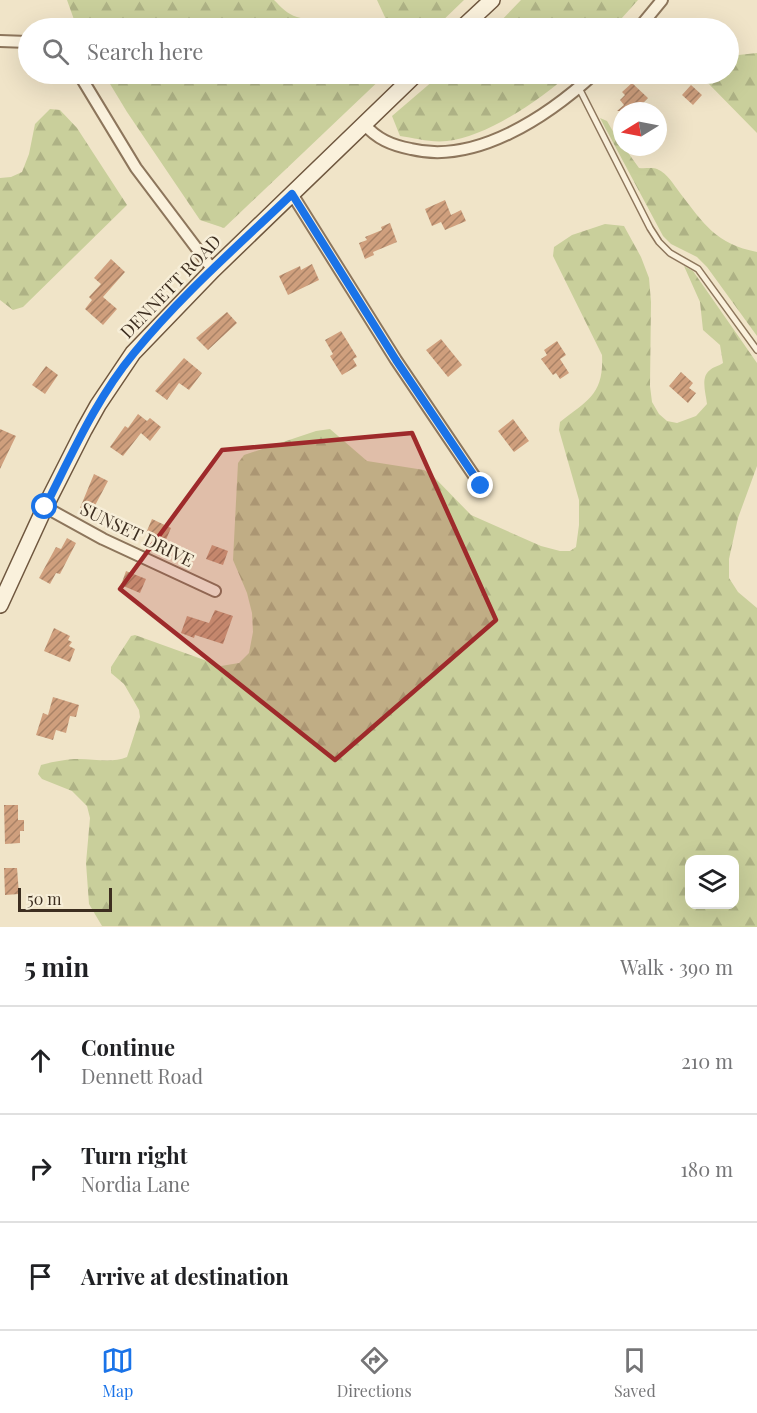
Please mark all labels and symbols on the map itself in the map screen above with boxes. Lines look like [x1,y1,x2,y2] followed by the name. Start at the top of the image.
[613,102,667,156] north arrow
[115,229,226,343] street label: DENNETT ROAD
[467,472,493,498] route end
[31,493,57,519] route start
[77,496,198,572] street label: SUNSET DRIVE
[18,885,112,912] scale bar

